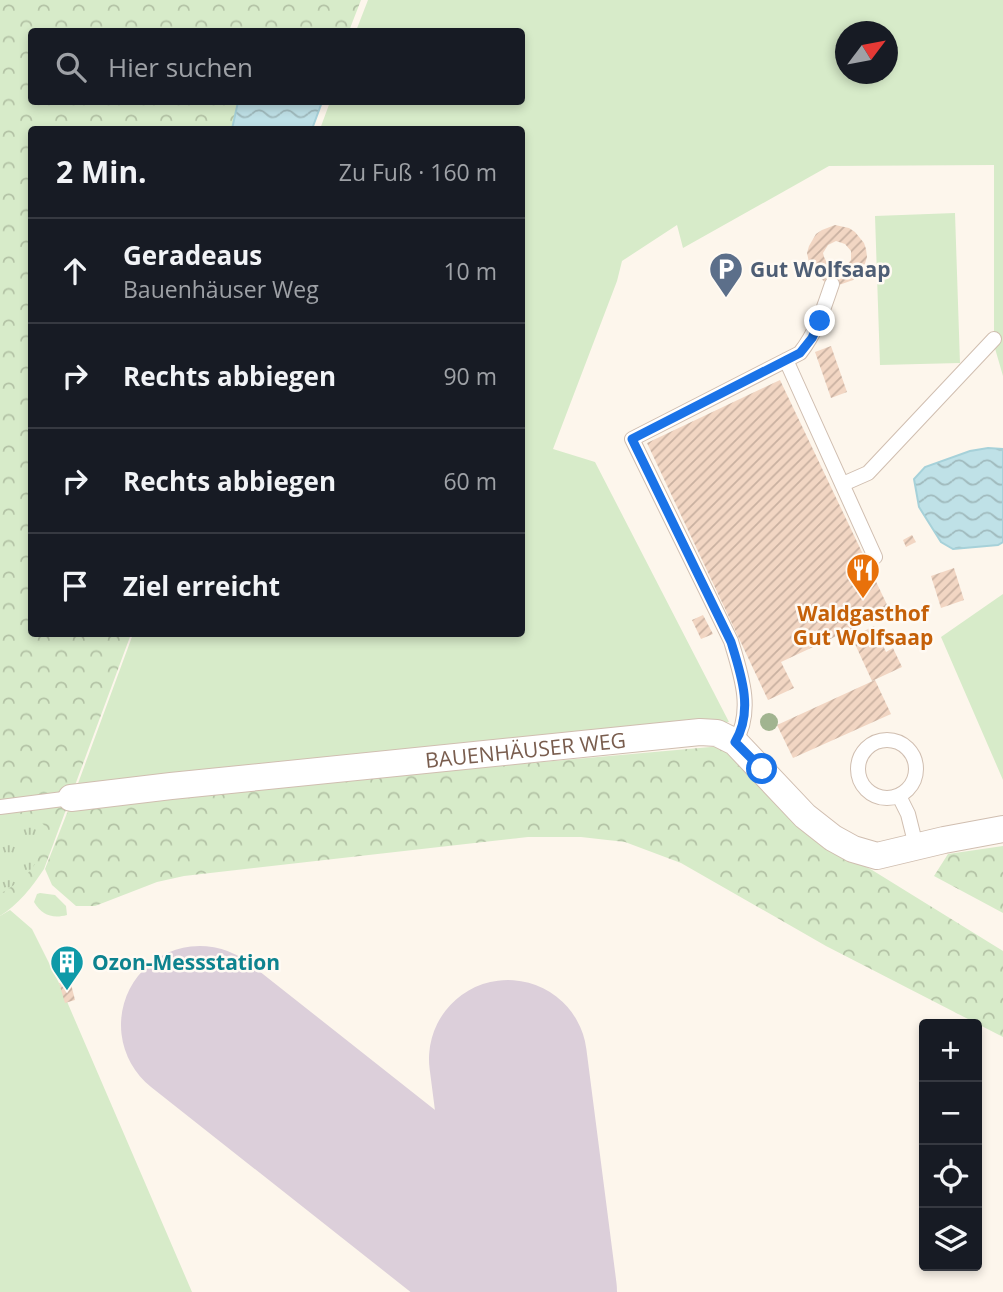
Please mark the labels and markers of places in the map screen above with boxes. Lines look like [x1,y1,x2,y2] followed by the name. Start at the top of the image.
[707,250,745,299] parking icon: Gut Wolfsaap
[750,255,891,283] place label: Gut Wolfsaap
[844,551,882,600] restaurant icon: Waldgasthof Gut Wolfsaap
[793,599,933,651] place label: Waldgasthof Gut Wolfsaap
[48,943,86,992] building icon: Ozon-Messstation
[92,948,280,976] place label: Ozon-Messstation

